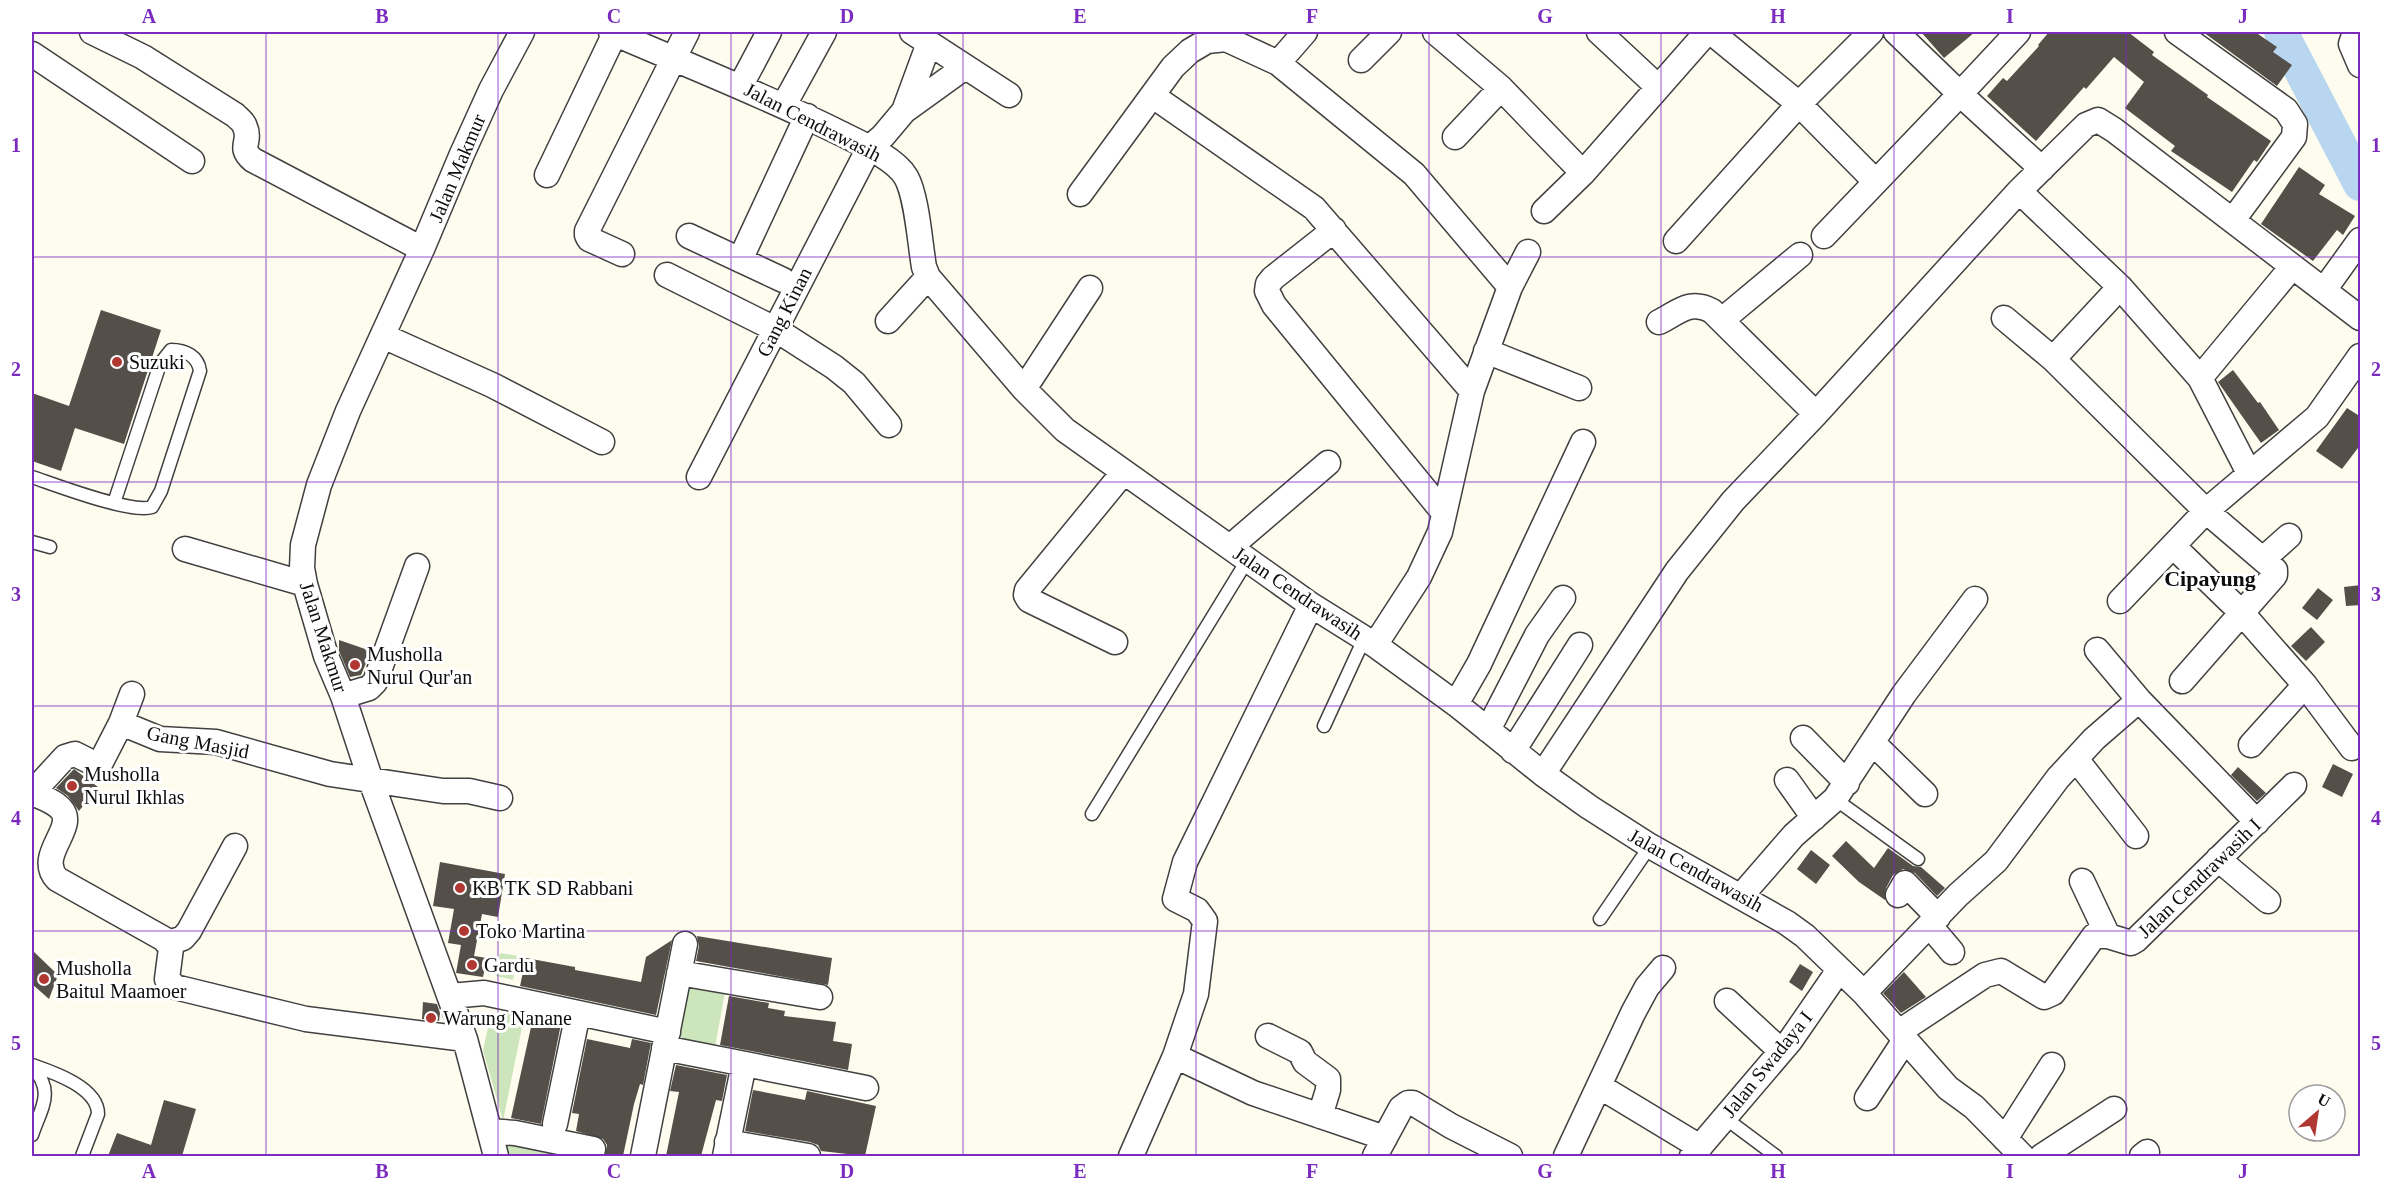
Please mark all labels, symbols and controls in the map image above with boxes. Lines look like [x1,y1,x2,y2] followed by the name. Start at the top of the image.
[142,5,157,27] text: A
[375,5,389,27] text: B
[607,5,621,27] text: C
[840,5,854,27] text: D
[1073,5,1087,27] text: E
[1306,5,1318,27] text: F
[1537,5,1553,27] text: G
[1770,5,1786,27] text: H
[2006,5,2014,27] text: I
[2238,5,2248,27] text: J
[741,78,885,166] street label: Jalan Cendrawasih
[424,110,490,225] street label: Jalan Makmur
[11,134,21,156] text: 1
[2371,134,2381,156] text: 1
[752,264,817,361] street label: Gang Kinan
[129,351,185,373] place label: Suzuki
[110,355,124,369] marker: Suzuki
[11,358,21,380] text: 2
[2371,358,2381,380] text: 2
[1229,542,1367,644] street label: Jalan Cendrawasih
[2164,566,2256,591] district label: Cipayung
[296,579,352,695] street label: Jalan Makmur
[11,583,21,605] text: 3
[2371,583,2381,605] text: 3
[367,643,472,688] place label: Musholla Nurul Qur'an
[348,658,362,672] marker: Musholla Nurul Qur'an
[145,721,251,764] street label: Gang Masjid
[84,763,185,808] place label: Musholla Nurul Ikhlas
[65,779,79,793] marker: Musholla Nurul Ikhlas
[11,807,21,829] text: 4
[2371,807,2381,829] text: 4
[2133,814,2265,942] street label: Jalan Cendrawasih I
[1625,824,1767,916] street label: Jalan Cendrawasih
[472,877,634,899] place label: KB TK SD Rabbani
[453,881,467,895] marker: KB TK SD Rabbani
[476,920,585,942] place label: Toko Martina
[457,924,471,938] marker: Toko Martina
[484,954,534,976] place label: Gardu
[56,957,187,1002] place label: Musholla Baitul Maamoer
[465,958,479,972] marker: Gardu
[37,972,51,986] marker: Musholla Baitul Maamoer
[443,1007,572,1030] place label: Warung Nanane
[1718,1007,1817,1122] street label: Jalan Swadaya I
[424,1011,438,1025] marker: Warung Nanane
[11,1032,21,1054] text: 5
[2371,1032,2381,1054] text: 5
[2287,1083,2347,1143] north arrow
[2315,1090,2334,1111] text: U
[142,1160,157,1182] text: A
[375,1160,389,1182] text: B
[607,1160,621,1182] text: C
[840,1160,854,1182] text: D
[1073,1160,1087,1182] text: E
[1306,1160,1318,1182] text: F
[1537,1160,1553,1182] text: G
[1770,1160,1786,1182] text: H
[2006,1160,2014,1182] text: I
[2238,1160,2248,1182] text: J

